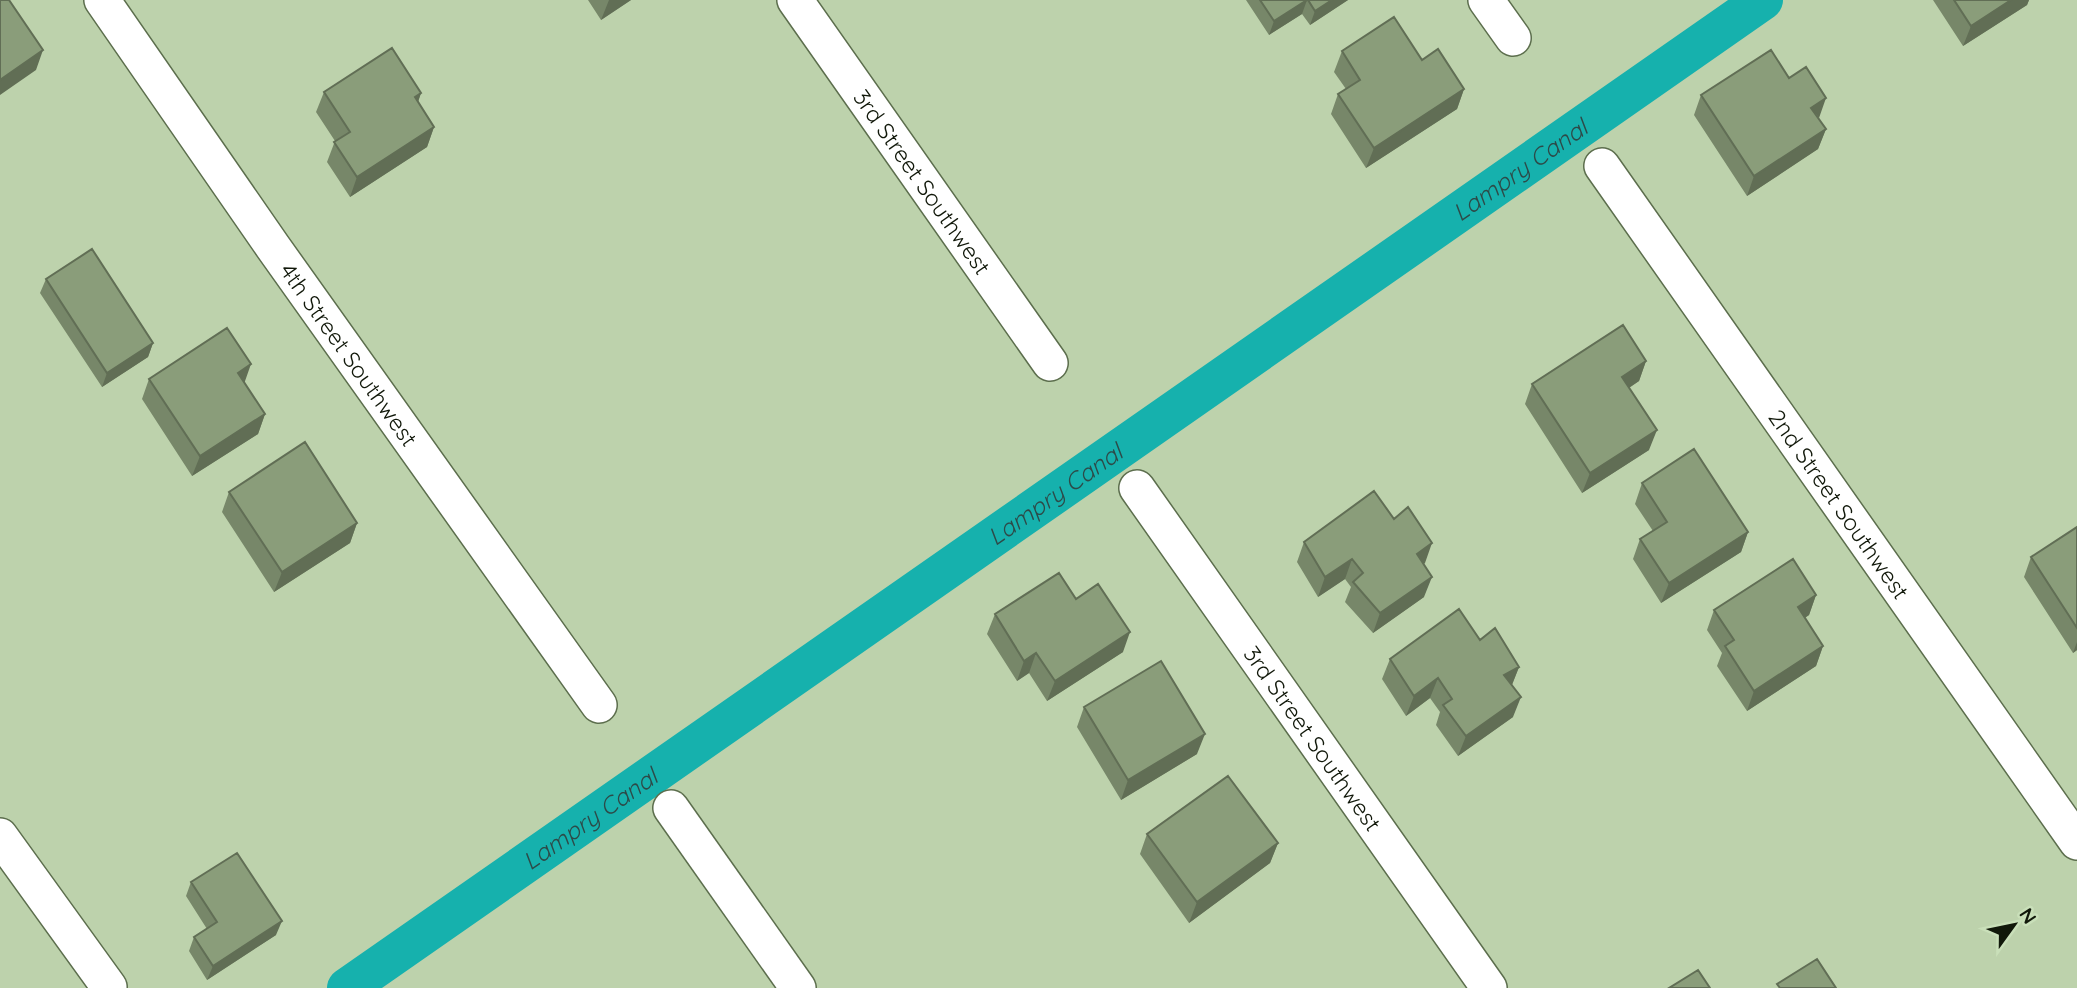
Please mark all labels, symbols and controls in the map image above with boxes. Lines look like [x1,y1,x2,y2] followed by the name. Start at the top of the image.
[848,83,998,280] street label: 3rd Street Southwest
[1447,111,1595,227] water label: Lampry Canal
[274,257,425,452] street label: 4th Street Southwest
[1763,403,1916,605] street label: 2nd Street Southwest
[982,435,1130,552] water label: Lampry Canal
[1238,640,1388,836] street label: 3rd Street Southwest
[517,760,665,876] water label: Lampry Canal
[1979,890,2049,960] north arrow
[2014,903,2042,928] text: N

